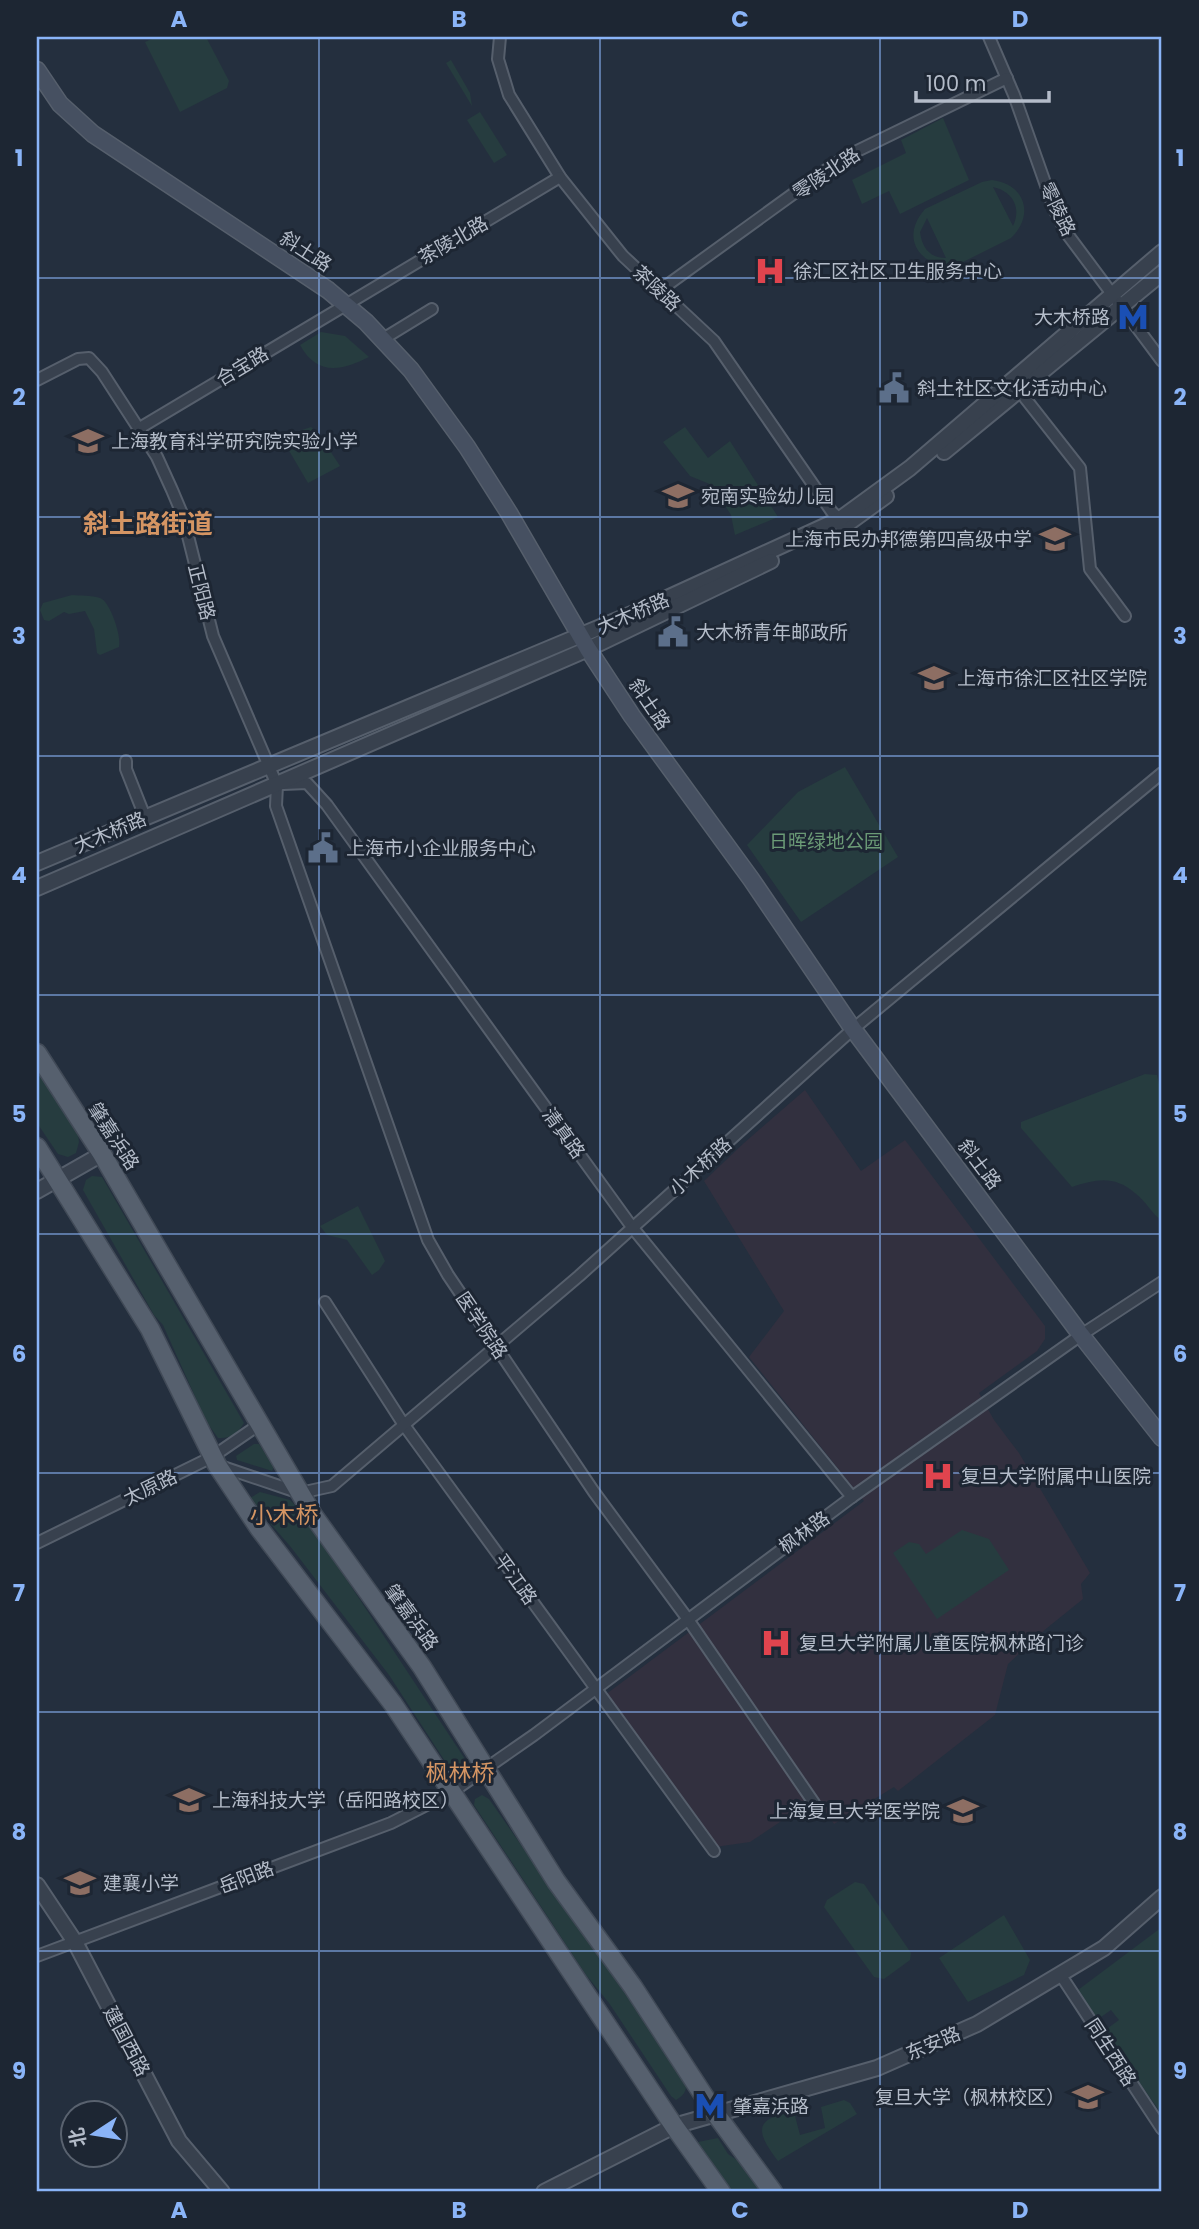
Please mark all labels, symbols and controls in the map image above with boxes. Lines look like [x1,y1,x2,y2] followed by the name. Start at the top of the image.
[171,3,188,35] text: A
[451,3,467,35] text: B
[731,3,749,35] text: C
[1012,3,1028,35] text: D
[916,60,1048,104] scale bar
[926,69,986,98] text: 100 m
[787,141,865,206] street label: 零陵北路
[15,142,23,174] text: 1
[1176,142,1184,174] text: 1
[1033,178,1082,241] street label: 零陵路
[414,210,493,271] street label: 茶陵北路
[274,225,337,278] street label: 斜土路
[753,254,787,288] hospital icon: 徐汇区社区卫生服务中心
[793,258,1002,285] place label: 徐汇区社区卫生服务中心
[627,259,687,318] street label: 茶陵路
[1116,300,1150,334] metro station icon: 大木桥路
[1034,304,1110,331] place label: 大木桥路
[211,340,274,393] street label: 合宝路
[877,371,911,405] public building icon: 斜土社区文化活动中心
[917,375,1107,402] place label: 斜土社区文化活动中心
[12,381,26,413] text: 2
[1173,381,1187,413] text: 2
[71,424,105,458] school or university icon: 上海教育科学研究院实验小学
[111,428,358,455] place label: 上海教育科学研究院实验小学
[661,479,695,513] school or university icon: 宛南实验幼儿园
[701,483,834,510] place label: 宛南实验幼儿园
[83,506,213,542] district label: 斜土路街道
[1038,522,1072,556] school or university icon: 上海市民办邦德第四高级中学
[785,526,1032,553] place label: 上海市民办邦德第四高级中学
[182,561,222,623] street label: 正阳路
[593,586,673,641] street label: 大木桥路
[656,615,690,649] public building icon: 大木桥青年邮政所
[696,619,848,646] place label: 大木桥青年邮政所
[12,620,26,652] text: 3
[1173,620,1187,652] text: 3
[917,661,951,695] school or university icon: 上海市徐汇区社区学院
[957,665,1147,692] place label: 上海市徐汇区社区学院
[622,673,677,735] street label: 斜土路
[70,805,150,860] street label: 大木桥路
[769,828,883,855] park label: 日晖绿地公园
[306,831,340,865] public building icon: 上海市小企业服务中心
[346,835,536,862] place label: 上海市小企业服务中心
[11,859,27,891] text: 4
[1172,859,1188,891] text: 4
[82,1097,146,1176] street label: 肇嘉浜路
[12,1098,26,1130] text: 5
[1173,1098,1187,1130] text: 5
[536,1102,591,1164] street label: 清真路
[663,1131,738,1202] street label: 小木桥路
[952,1133,1008,1195] street label: 斜土路
[449,1286,514,1364] street label: 医学院路
[12,1338,26,1370] text: 6
[1173,1338,1187,1370] text: 6
[921,1459,955,1493] hospital icon: 复旦大学附属中山医院
[119,1463,182,1512] street label: 太原路
[961,1463,1151,1490] place label: 复旦大学附属中山医院
[250,1499,319,1531] district label: 小木桥
[773,1505,835,1560] street label: 枫林路
[488,1548,543,1610] street label: 平江路
[13,1577,25,1609] text: 7
[1174,1577,1186,1609] text: 7
[378,1579,445,1656] street label: 肇嘉浜路
[759,1626,793,1660] hospital icon: 复旦大学附属儿童医院枫林路门诊
[799,1630,1084,1657] place label: 复旦大学附属儿童医院枫林路门诊
[426,1757,495,1789] district label: 枫林桥
[172,1783,206,1817] school or university icon: 上海科技大学（岳阳路校区）
[212,1787,459,1814] place label: 上海科技大学（岳阳路校区）
[946,1794,980,1828] school or university icon: 上海复旦大学医学院
[769,1798,940,1825] place label: 上海复旦大学医学院
[12,1816,26,1848] text: 8
[1173,1816,1187,1848] text: 8
[215,1855,278,1900] street label: 岳阳路
[63,1866,97,1900] school or university icon: 建襄小学
[103,1870,179,1897] place label: 建襄小学
[97,2001,156,2081] street label: 建国西路
[1079,2013,1143,2092] street label: 同生西路
[902,2020,965,2067] street label: 东安路
[12,2055,26,2087] text: 9
[1173,2055,1187,2087] text: 9
[1071,2080,1105,2114] school or university icon: 复旦大学（枫林校区）
[875,2084,1065,2111] place label: 复旦大学（枫林校区）
[693,2089,727,2123] metro station icon: 肇嘉浜路
[733,2093,809,2120] place label: 肇嘉浜路
[60,2100,130,2170] north arrow
[63,2125,93,2150] text: 北
[171,2194,188,2226] text: A
[451,2194,467,2226] text: B
[731,2194,749,2226] text: C
[1012,2194,1028,2226] text: D

